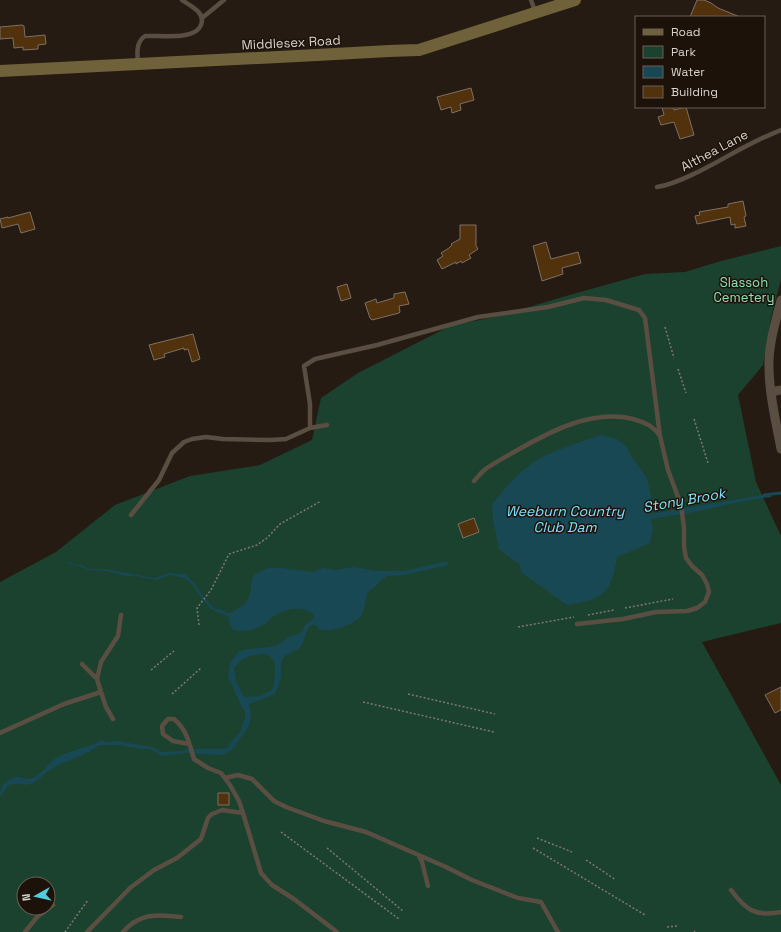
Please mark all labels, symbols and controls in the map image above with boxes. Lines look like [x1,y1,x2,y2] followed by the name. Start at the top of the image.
[635,16,765,108] legend
[671,24,700,40] text: Road
[241,31,341,54] street label: Middlesex Road
[671,44,696,60] text: Park
[671,64,705,80] text: Water
[671,84,718,100] text: Building
[678,126,751,175] street label: Althea Lane
[714,274,774,306] park label: Slassoh Cemetery
[641,484,728,516] water label: Stony Brook
[506,502,626,536] water label: Weeburn Country Club Dam
[16,876,56,916] north arrow
[19,893,34,902] text: N

